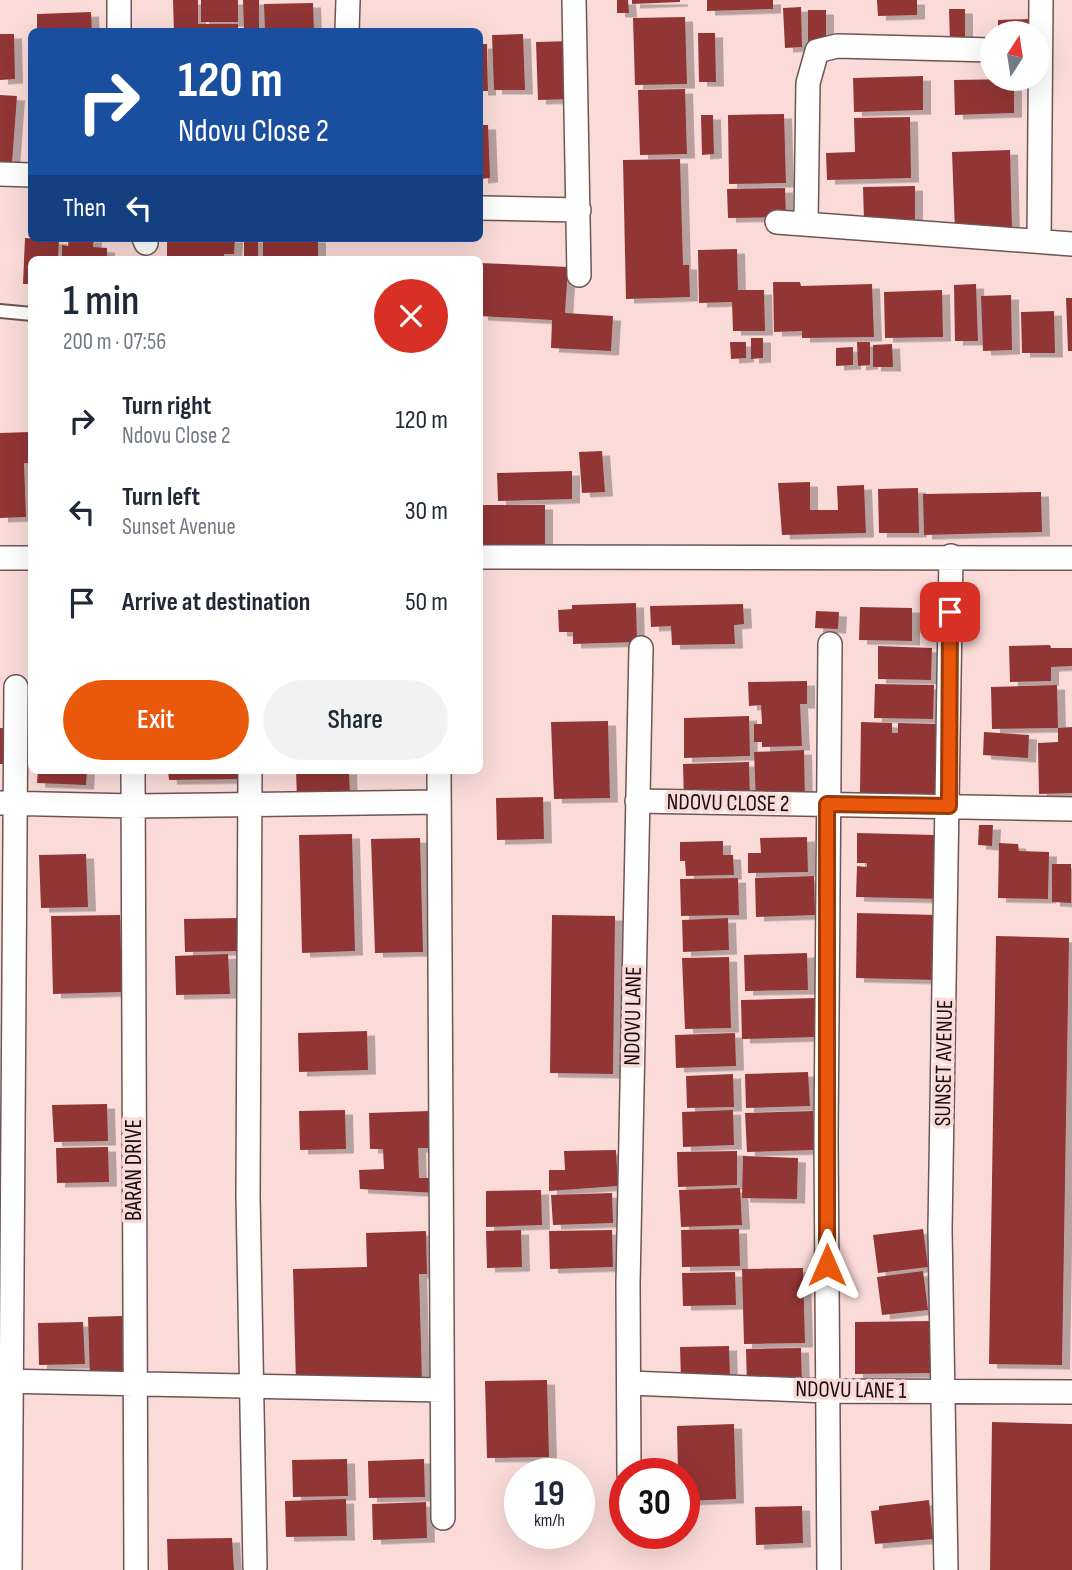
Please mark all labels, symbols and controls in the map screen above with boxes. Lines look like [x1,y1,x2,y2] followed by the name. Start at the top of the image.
[980,21,1050,91] north arrow
[980,21,1050,91] map controls
[178,52,283,111] text: 120 m
[63,56,154,147] icon: right
[178,112,329,151] text: Ndovu Close 2
[120,189,158,227] icon: left
[63,193,106,224] text: Then
[63,276,139,327] text: 1 min
[374,279,448,353] button: close
[63,328,166,356] text: 200 m · 07:56
[122,391,211,422] text: Turn right
[63,402,101,440] icon: right
[395,405,448,436] text: 120 m
[122,422,230,450] text: Ndovu Close 2
[122,482,200,513] text: Turn left
[63,493,101,531] icon: left
[405,496,448,527] text: 30 m
[122,513,236,541] text: Sunset Avenue
[920,582,980,642] pin
[63,584,101,622] icon: arrive
[122,587,310,618] text: Arrive at destination
[405,587,448,618] text: 50 m
[931,593,969,631] icon: arrive
[63,680,249,760] button: Exit
[263,680,448,760] button: Share
[666,788,790,818] street label: NDOVU CLOSE 2
[618,966,648,1066] street label: NDOVU LANE
[929,999,959,1127] street label: SUNSET AVENUE
[120,1119,148,1221] street label: BARAN DRIVE
[790,1228,864,1302] position arrow
[795,1375,907,1405] street label: NDOVU LANE 1
[609,1458,700,1549] speed limit sign: 30
[534,1473,565,1516] text: 19
[534,1510,565,1531] text: km/h

